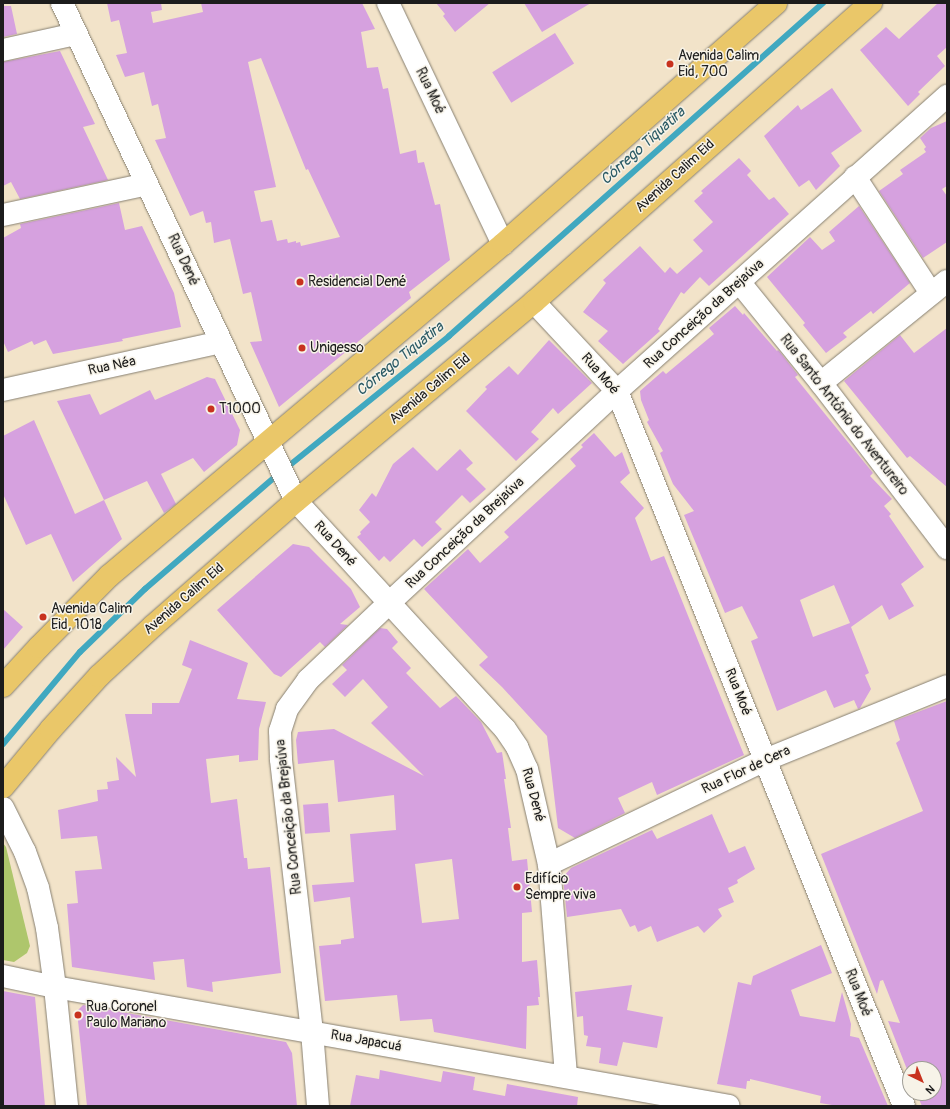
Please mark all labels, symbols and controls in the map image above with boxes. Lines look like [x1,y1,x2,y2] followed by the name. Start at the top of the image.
[678,48,759,80] place label: Avenida Calim Eid, 700
[665,59,675,69] marker: Avenida Calim Eid, 700
[412,65,448,117] street label: Rua Moé
[597,103,689,189] water label: Córrego Tiquatira
[632,136,718,216] street label: Avenida Calim Eid
[164,231,202,289] street label: Rua Dené
[640,256,768,372] street label: Rua Conceição da Brejaúva
[308,274,407,290] place label: Residencial Dené
[295,277,305,287] marker: Residencial Dené
[353,318,447,400] water label: Córrego Tiquatira
[776,331,912,499] street label: Rua Santo Antônio do Aventureiro
[310,340,364,356] place label: Unigesso
[297,343,307,353] marker: Unigesso
[386,350,474,428] street label: Avenida Calim Eid
[577,350,623,398] street label: Rua Moé
[87,353,137,379] street label: Rua Néa
[219,401,261,417] place label: T1000
[206,404,216,414] marker: T1000
[402,474,528,592] street label: Rua Conceição da Brejaúva
[310,518,360,570] street label: Rua Dené
[140,560,228,638] street label: Avenida Calim Eid
[51,601,132,634] place label: Avenida Calim Eid, 1018
[38,612,48,622] marker: Avenida Calim Eid, 1018
[721,666,755,718] street label: Rua Moé
[272,739,306,895] street label: Rua Conceição da Brejaúva
[699,742,793,798] street label: Rua Flor de Cera
[518,766,548,824] street label: Rua Dené
[525,871,596,904] place label: Edifício Sempre viva
[512,882,522,892] marker: Edifício Sempre viva
[841,967,875,1019] street label: Rua Moé
[86,999,166,1032] place label: Rua Coronel Paulo Mariano
[73,1010,83,1020] marker: Rua Coronel Paulo Mariano
[329,1027,403,1055] street label: Rua Japacuá
[902,1061,942,1101] north arrow
[923,1082,937,1097] text: N

